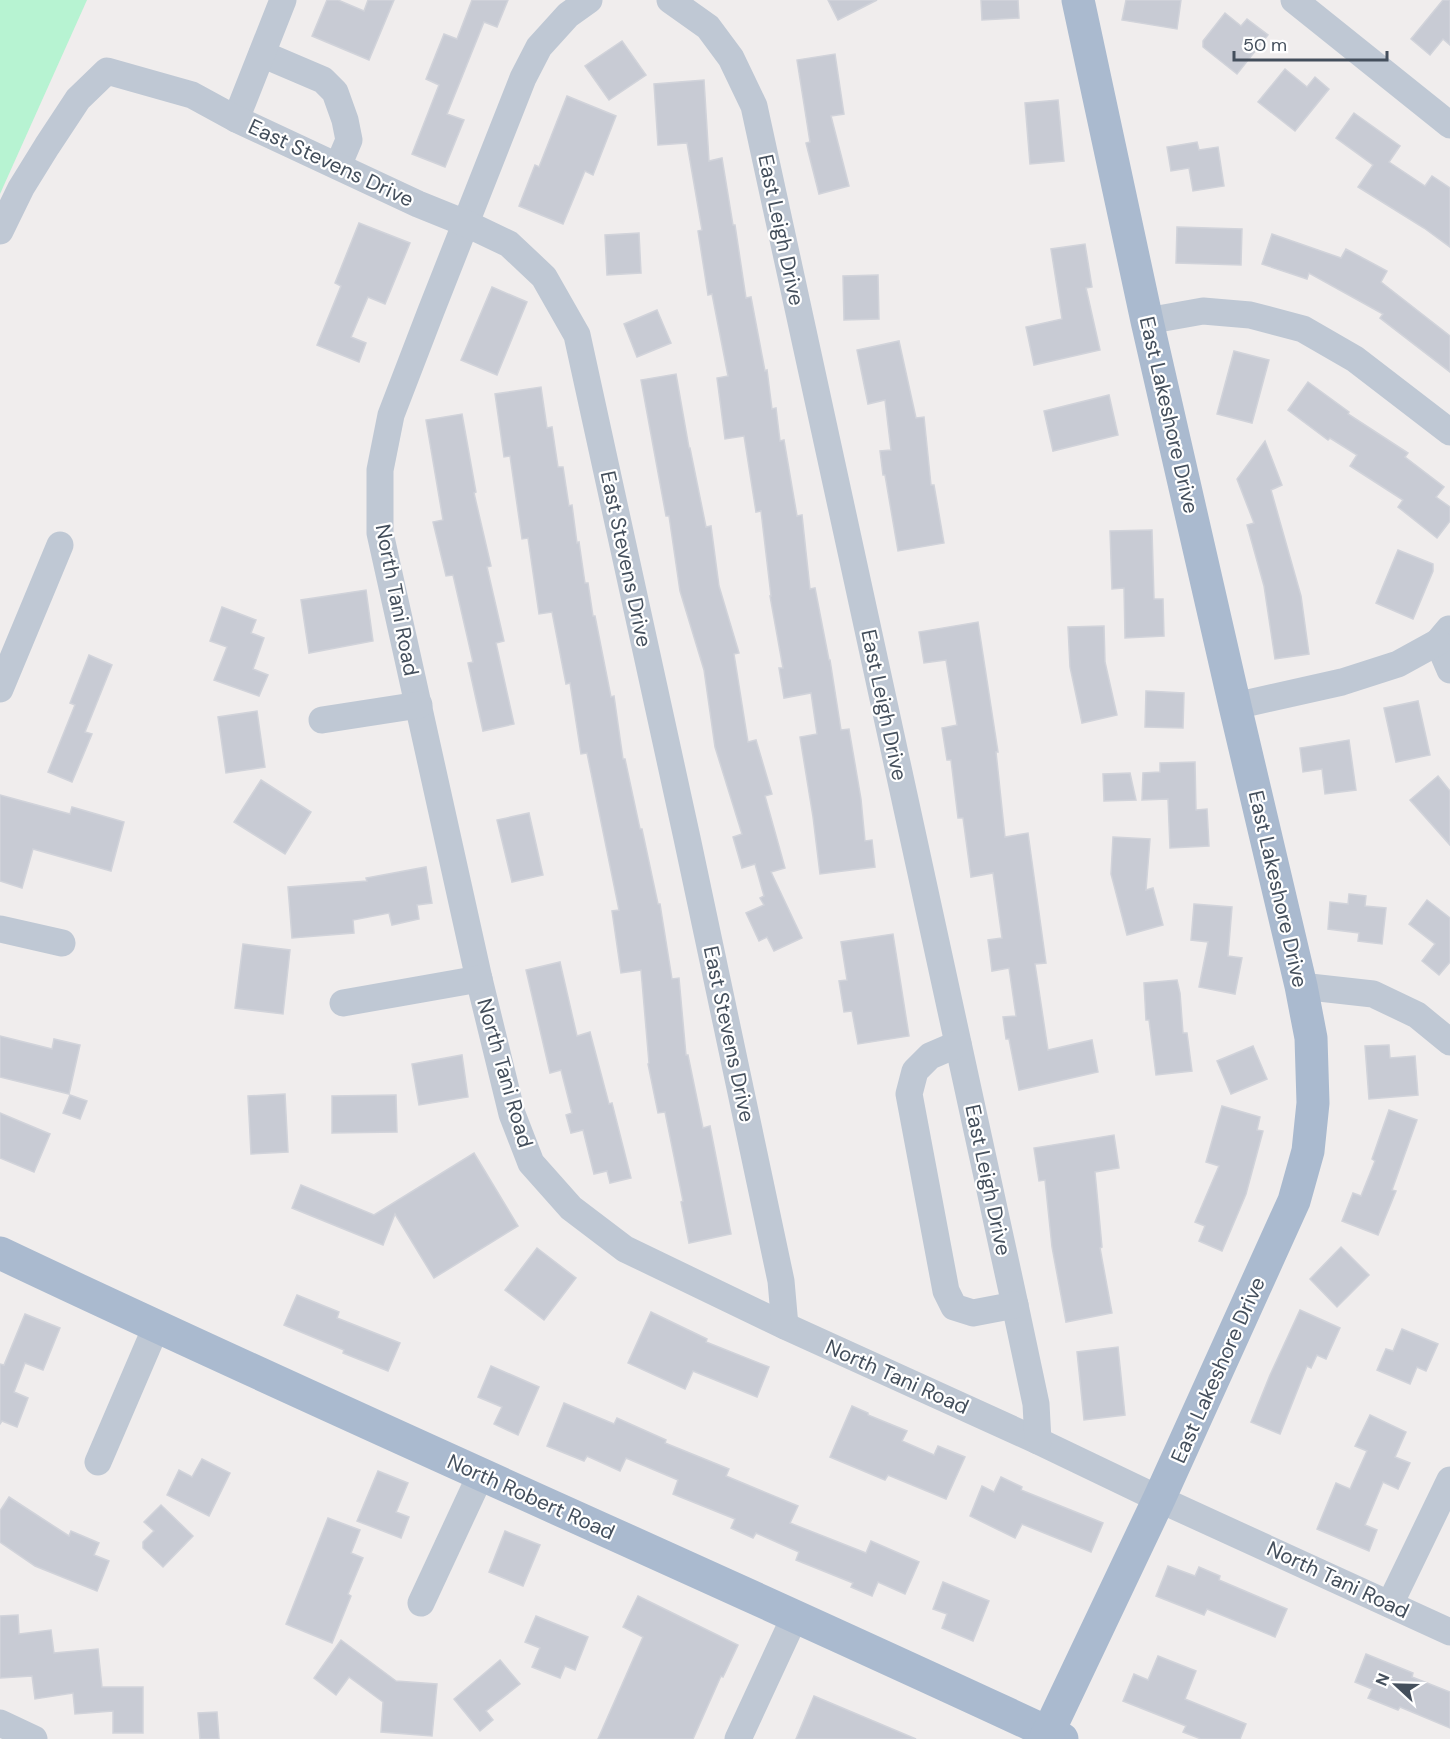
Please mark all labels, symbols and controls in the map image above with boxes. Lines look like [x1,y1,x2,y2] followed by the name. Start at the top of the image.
[1234,24,1387,62] scale bar
[1243,33,1287,57] text: 50 m
[244,112,418,214] street label: East Stevens Drive
[751,152,811,308] street label: East Leigh Drive
[1133,314,1205,516] street label: East Lakeshore Drive
[594,468,658,650] street label: East Stevens Drive
[369,522,425,678] street label: North Tani Road
[854,627,914,783] street label: East Leigh Drive
[1242,788,1314,990] street label: East Lakeshore Drive
[697,943,761,1125] street label: East Stevens Drive
[470,995,540,1151] street label: North Tani Road
[958,1102,1018,1258] street label: East Leigh Drive
[1164,1272,1272,1468] street label: East Lakeshore Drive
[821,1333,973,1421] street label: North Tani Road
[443,1448,619,1546] street label: North Robert Road
[1262,1535,1414,1625] street label: North Tani Road
[1366,1655,1426,1715] north arrow
[1371,1670,1394,1689] text: N

